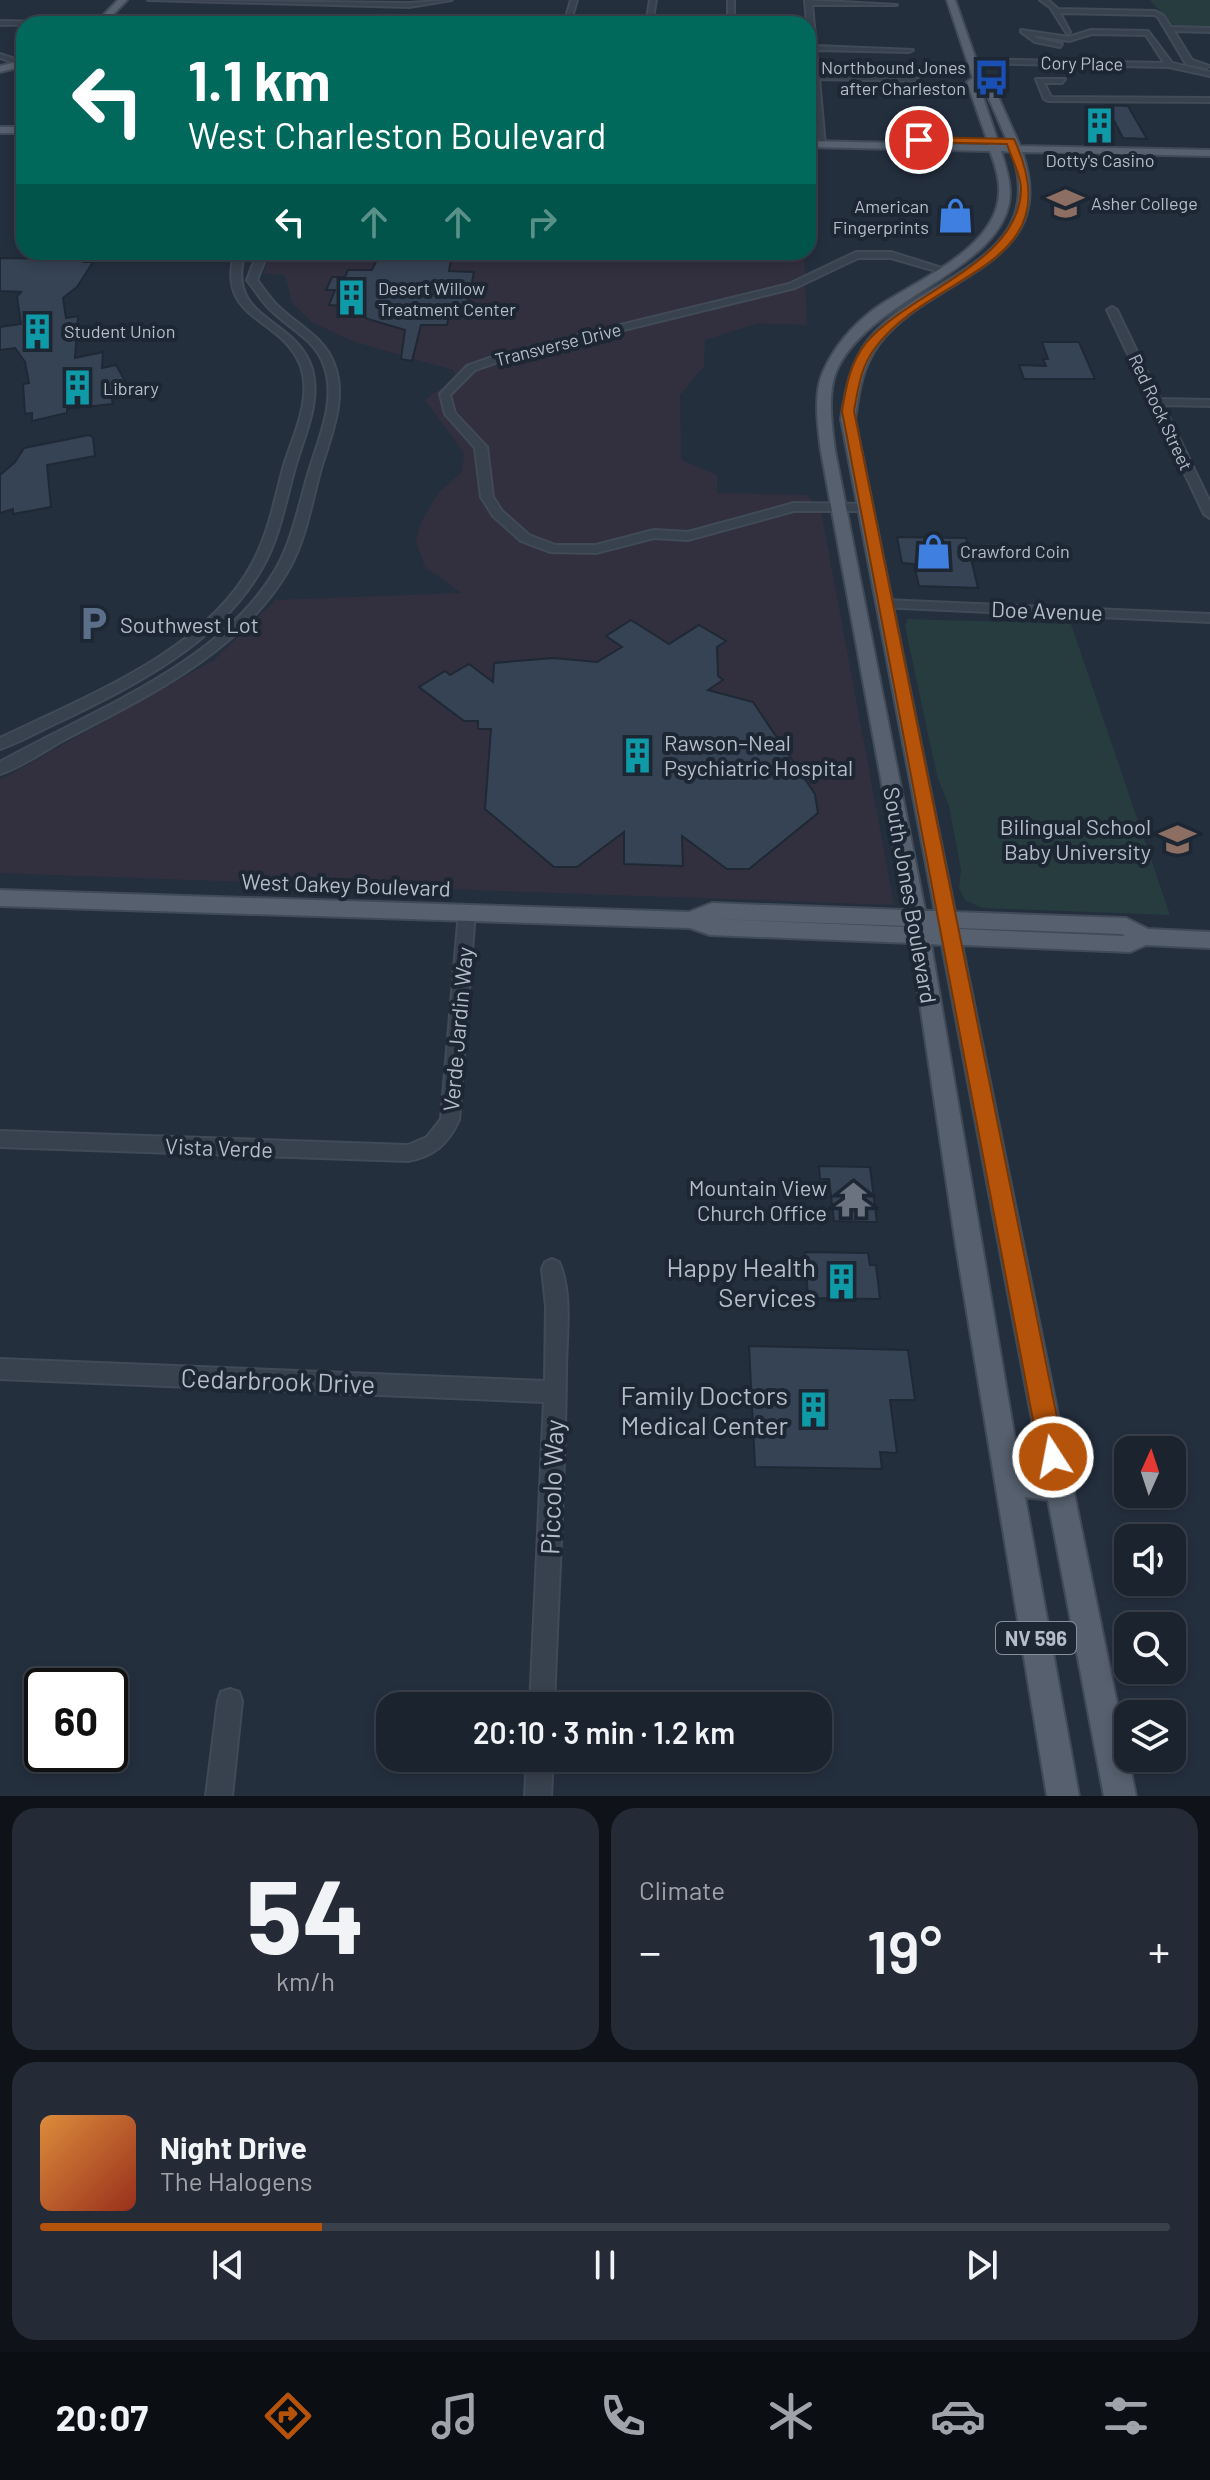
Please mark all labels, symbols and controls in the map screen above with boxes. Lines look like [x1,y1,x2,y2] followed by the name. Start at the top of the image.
[188,45,331,112] text: 1.1 km
[56,48,160,152] icon: left
[1041,51,1123,75] street label: Cory Place
[821,56,966,99] place label: Northbound Jones after Charleston
[973,58,1011,96] bus stop icon: Northbound Jones after Charleston
[885,106,953,174] pin
[1081,107,1119,145] building icon: Dotty's Casino
[188,113,606,156] text: West Charleston Boulevard
[897,118,941,162] icon: arrive
[1045,149,1155,171] place label: Dotty's Casino
[1046,184,1084,222] school or university icon: Asher College
[1091,192,1198,214] place label: Asher College
[833,195,929,238] place label: American Fingerprints
[936,197,974,235] shop icon: American Fingerprints
[268,200,312,244] icon: left
[352,200,396,244] icon: ahead
[436,200,480,244] icon: ahead
[520,200,564,244] icon: right
[378,277,516,320] place label: Desert Willow Treatment Center
[333,279,371,317] building icon: Desert Willow Treatment Center
[19,312,57,350] building icon: Student Union
[493,318,623,370] street label: Transverse Drive
[64,320,175,342] place label: Student Union
[1124,350,1198,474] street label: Red Rock Street
[58,369,96,407] building icon: Library
[103,377,159,399] place label: Library
[915,532,953,570] shop icon: Crawford Coin
[960,540,1070,562] place label: Crawford Coin
[991,595,1103,625] street label: Doe Avenue
[75,605,113,643] parking icon: Southwest Lot
[120,611,259,637] place label: Southwest Lot
[664,729,853,780] place label: Rawson–Neal Psychiatric Hospital
[619,736,657,774] building icon: Rawson–Neal Psychiatric Hospital
[879,785,943,1005] street label: South Jones Boulevard
[1000,813,1151,864] place label: Bilingual School Baby University
[1158,820,1196,858] school or university icon: Bilingual School Baby University
[241,867,451,901] street label: West Oakey Boulevard
[437,946,477,1112] street label: Verde Jardin Way
[165,1132,273,1162] street label: Vista Verde
[689,1174,827,1225] place label: Mountain View Church Office
[834,1181,872,1219] temple icon: Mountain View Church Office
[667,1251,816,1312] place label: Happy Health Services
[823,1262,861,1300] building icon: Happy Health Services
[180,1361,376,1399] street label: Cedarbrook Drive
[621,1379,789,1440] place label: Family Doctors Medical Center
[795,1390,833,1428] building icon: Family Doctors Medical Center
[1011,1415,1095,1499] position arrow
[533,1419,569,1555] street label: Piccolo Way
[1114,1436,1186,1508] north arrow
[1114,1436,1186,1772] map controls
[1114,1524,1186,1596] button: sound
[1114,1612,1186,1684] button: search
[996,1622,1076,1654] road number: NV 596
[24,1668,128,1772] speed limit sign: 60
[1114,1700,1186,1772] button: layers
[473,1714,735,1750] text: 20:10 · 3 min · 1.2 km
[246,1850,365,1975] text: 54
[639,1874,725,1905] text: Climate
[867,1914,942,1986] text: 19°
[639,1924,661,1977] text: −
[1148,1924,1170,1977] text: +
[276,1965,335,1996] text: km/h
[160,2129,307,2165] text: Night Drive
[160,2165,312,2196] text: The Halogens
[206,2243,250,2287] icon: previous
[583,2243,627,2287] icon: pause
[960,2243,1004,2287] icon: next
[260,2388,316,2444] icon: directions
[427,2388,483,2444] icon: music
[595,2388,651,2444] icon: phone
[763,2388,819,2444] icon: climate
[930,2388,986,2444] icon: car
[1098,2388,1154,2444] icon: filters
[56,2395,148,2438] text: 20:07

